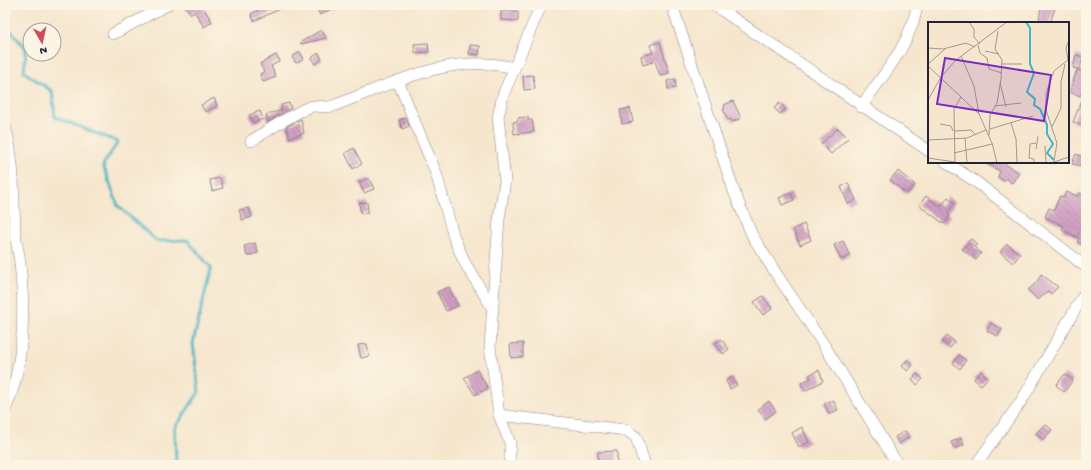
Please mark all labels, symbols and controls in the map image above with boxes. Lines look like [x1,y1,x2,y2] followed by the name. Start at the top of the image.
[22,22,62,62] north arrow
[928,22,1069,163] inset map
[39,43,48,56] text: N

